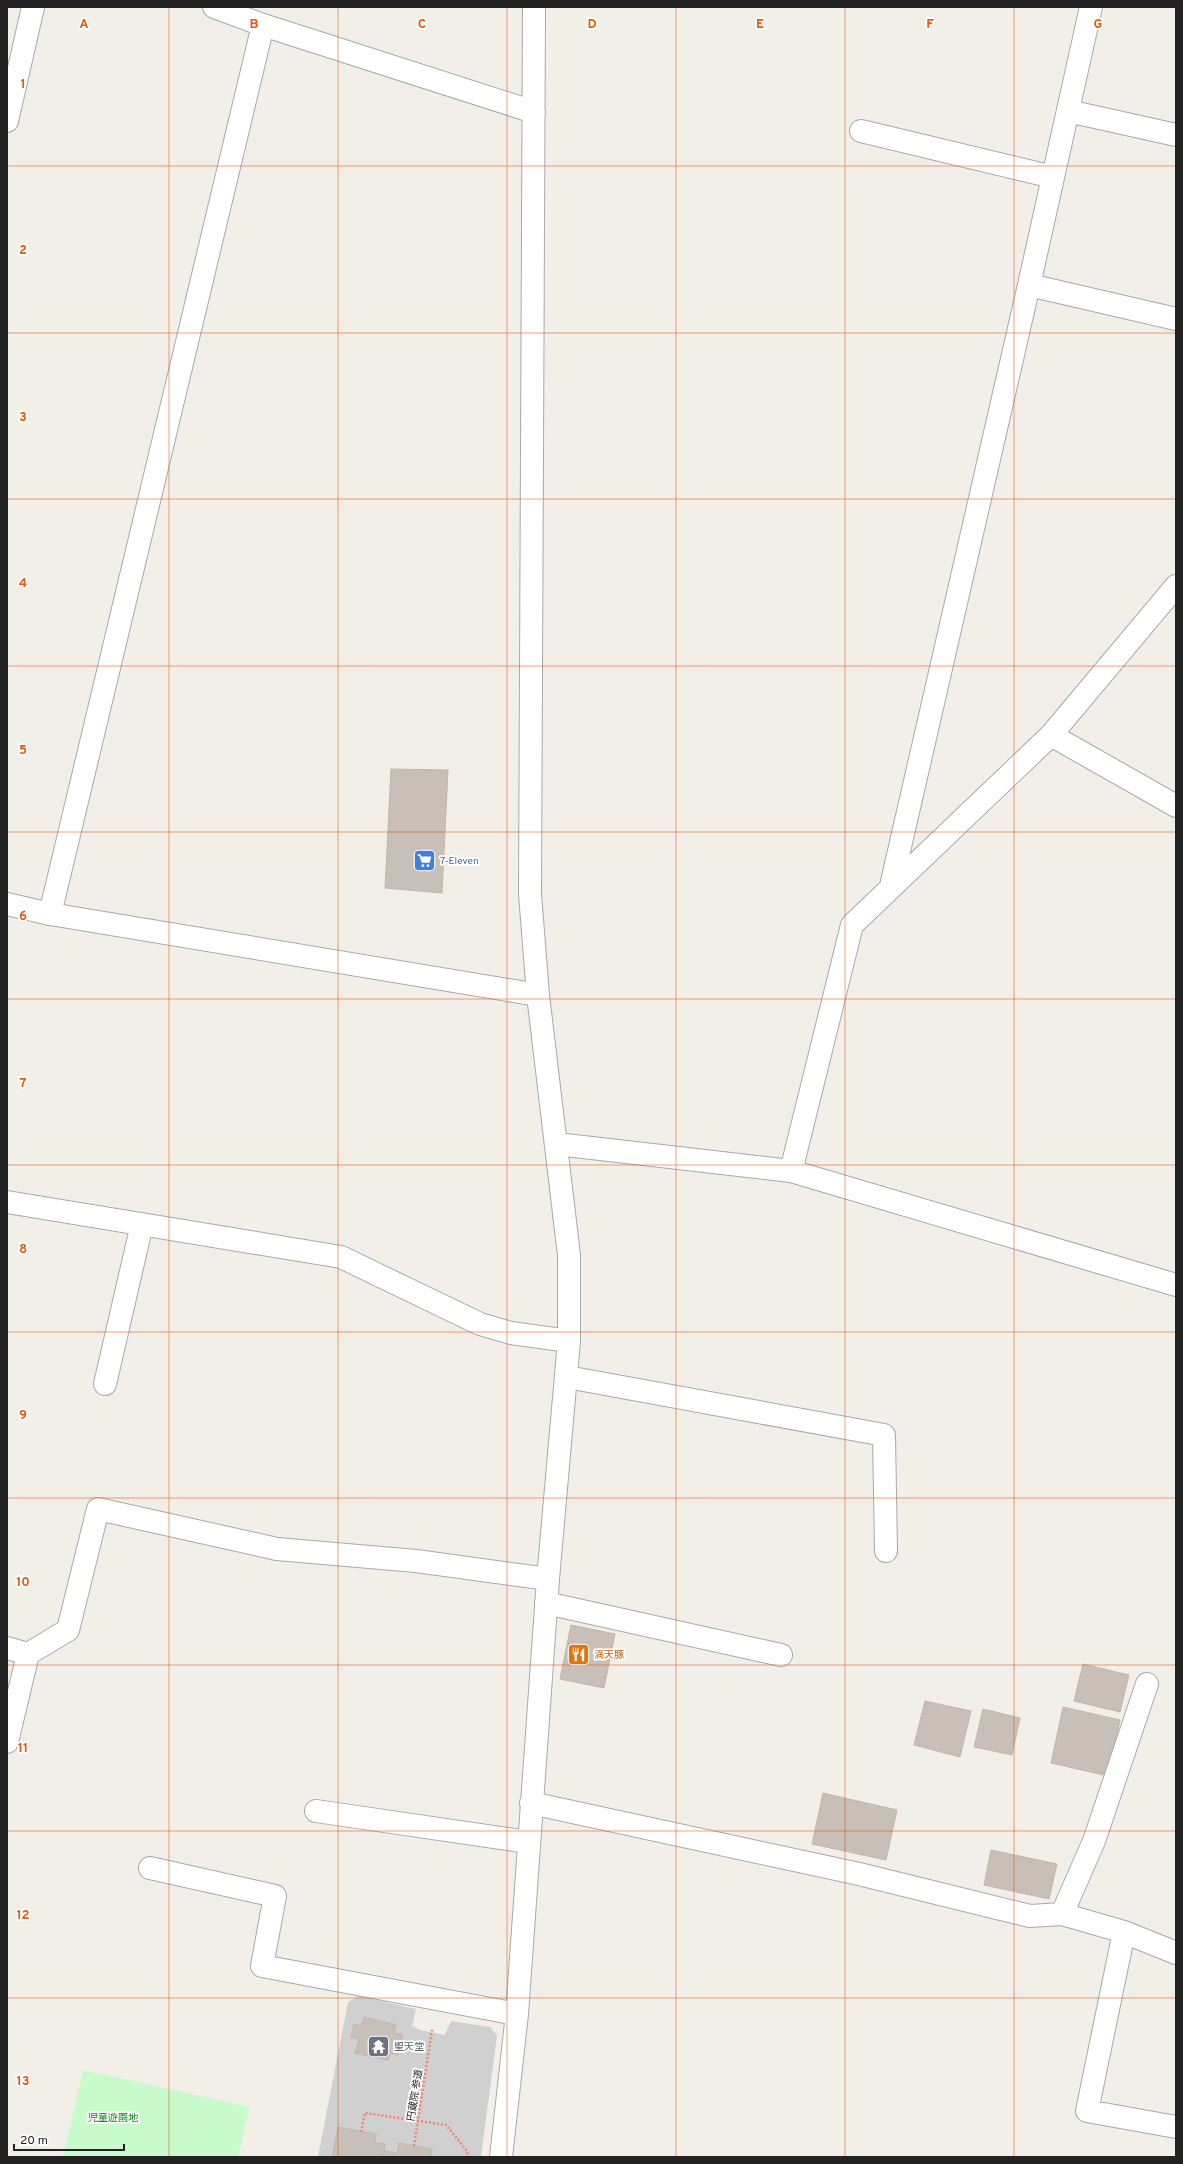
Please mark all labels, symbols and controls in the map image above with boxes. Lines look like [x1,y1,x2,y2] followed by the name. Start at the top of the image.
[79,17,89,33] text: A
[250,17,259,33] text: B
[418,17,426,33] text: C
[587,17,597,33] text: D
[756,17,764,33] text: E
[926,17,934,33] text: F
[1094,17,1103,33] text: G
[20,77,26,93] text: 1
[19,243,27,259] text: 2
[19,410,27,426] text: 3
[19,576,27,592] text: 4
[19,743,27,759] text: 5
[411,847,437,873] supermarket icon: 7-Eleven
[440,855,479,868] place label: 7-Eleven
[19,909,27,925] text: 6
[20,1076,27,1092] text: 7
[19,1242,27,1258] text: 8
[19,1408,27,1424] text: 9
[16,1575,30,1591] text: 10
[566,1641,592,1667] restaurant icon: 満天豚
[594,1649,624,1662] place label: 満天豚
[18,1741,28,1757] text: 11
[16,1908,30,1924] text: 12
[366,2033,392,2059] temple icon: 聖天堂
[394,2041,424,2054] place label: 聖天堂
[405,2068,426,2122] street label: 円蔵院 参道
[17,2074,30,2090] text: 13
[88,2112,139,2125] park label: 児童遊園地
[14,2126,124,2152] scale bar
[20,2133,48,2149] text: 20 m

